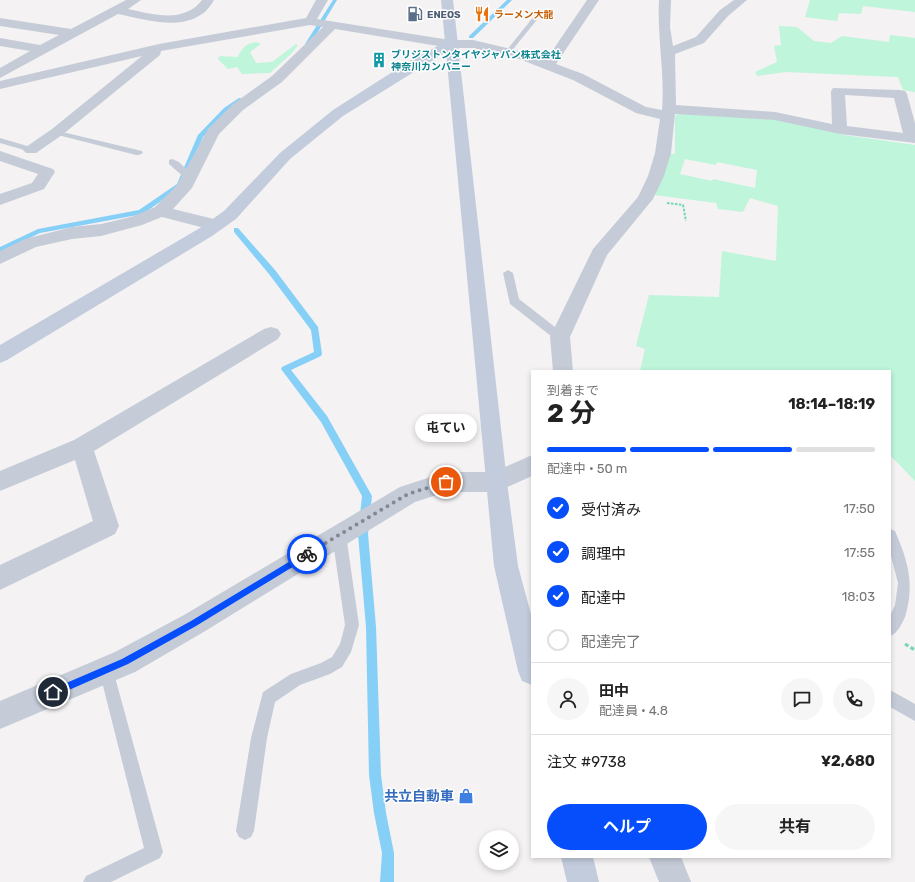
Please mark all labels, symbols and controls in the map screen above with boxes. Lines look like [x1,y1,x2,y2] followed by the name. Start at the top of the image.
[406,5,424,23] fuel station icon: ENEOS
[473,5,491,23] restaurant icon: ラーメン大龍
[427,9,461,21] place label: ENEOS
[494,9,554,21] place label: ラーメン大龍
[391,49,562,73] place label: ブリジストンタイヤジャパン株式会社 神奈川カンパニー
[370,51,388,69] building icon: ブリジストンタイヤジャパン株式会社 神奈川カンパニー
[547,383,599,398] text: 到着まで
[788,395,875,413] text: 18:14–18:19
[547,398,595,429] text: 2 分
[415,414,477,442] callout: 屯てい
[426,420,466,435] text: 屯てい
[547,461,627,476] text: 配達中 · 50 m
[429,465,463,499] pin
[435,471,457,493] icon: bag
[547,497,569,519] icon: check
[581,501,641,519] text: 受付済み
[843,501,875,516] text: 17:50
[287,534,327,574] courier
[547,541,569,563] icon: check
[296,543,318,565] icon: bike
[581,545,626,563] text: 調理中
[844,545,875,560] text: 17:55
[547,585,569,607] icon: check
[581,589,626,607] text: 配達中
[842,589,875,604] text: 18:03
[581,633,641,651] text: 配達完了
[36,675,70,709] pin
[547,678,589,720] button: person
[781,678,823,720] button: chat
[833,678,875,720] button: phone
[42,681,64,703] icon: home
[599,682,629,700] text: 田中
[599,703,668,718] text: 配達員 · 4.8
[821,752,875,770] text: ¥2,680
[547,753,626,771] text: 注文 #9738
[457,787,475,805] shop icon: 共立自動車
[384,788,454,805] place label: 共立自動車
[547,804,707,850] button: ヘルプ
[715,804,875,850] button: 共有
[479,830,519,870] map controls
[479,830,519,870] button: layers

